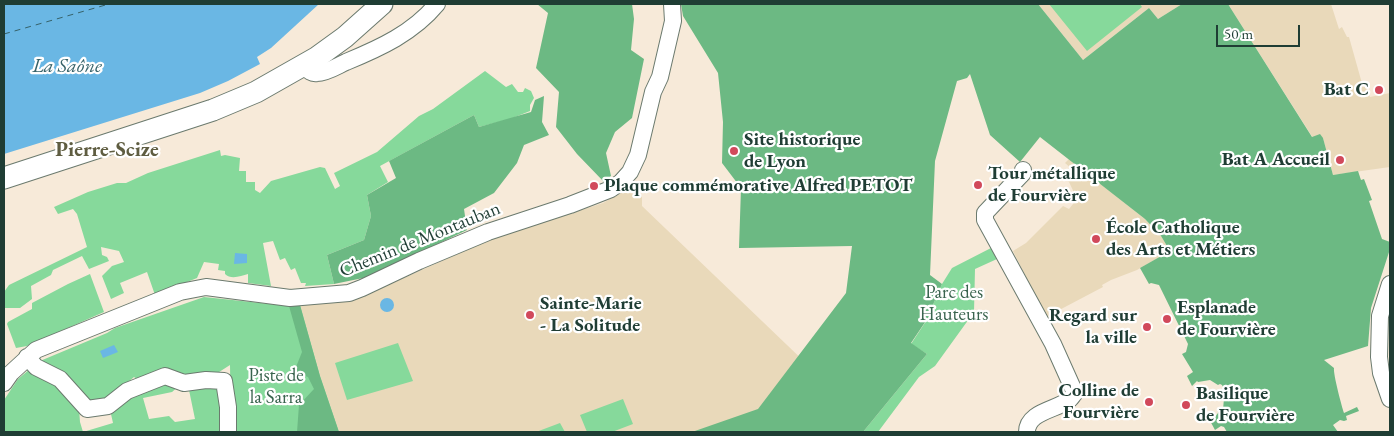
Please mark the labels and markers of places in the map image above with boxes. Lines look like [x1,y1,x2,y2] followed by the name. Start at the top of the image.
[1324,79,1369,101] place label: Bat C
[1373,84,1385,96] marker: Bat C
[744,129,860,173] place label: Site historique de Lyon
[728,145,740,157] marker: Site historique de Lyon
[1222,149,1330,171] place label: Bat A Accueil
[1334,154,1346,166] marker: Bat A Accueil
[988,163,1115,207] place label: Tour métallique de Fourvière
[604,175,912,197] place label: Plaque commémorative Alfred PETOT
[972,179,984,191] marker: Tour métallique de Fourvière
[588,180,600,192] marker: Plaque commémorative Alfred PETOT
[1106,217,1255,261] place label: École Catholique des Arts et Métiers
[1090,233,1102,245] marker: École Catholique des Arts et Métiers
[540,293,642,337] place label: Sainte-Marie - La Solitude
[1177,297,1276,341] place label: Esplanade de Fourvière
[1049,305,1137,349] place label: Regard sur la ville
[524,309,536,321] marker: Sainte-Marie - La Solitude
[1161,313,1173,325] marker: Esplanade de Fourvière
[1141,321,1153,333] marker: Regard sur la ville
[1059,380,1139,424] place label: Colline de Fourvière
[1196,383,1295,427] place label: Basilique de Fourvière
[1143,396,1155,408] marker: Colline de Fourvière
[1180,399,1192,411] marker: Basilique de Fourvière

